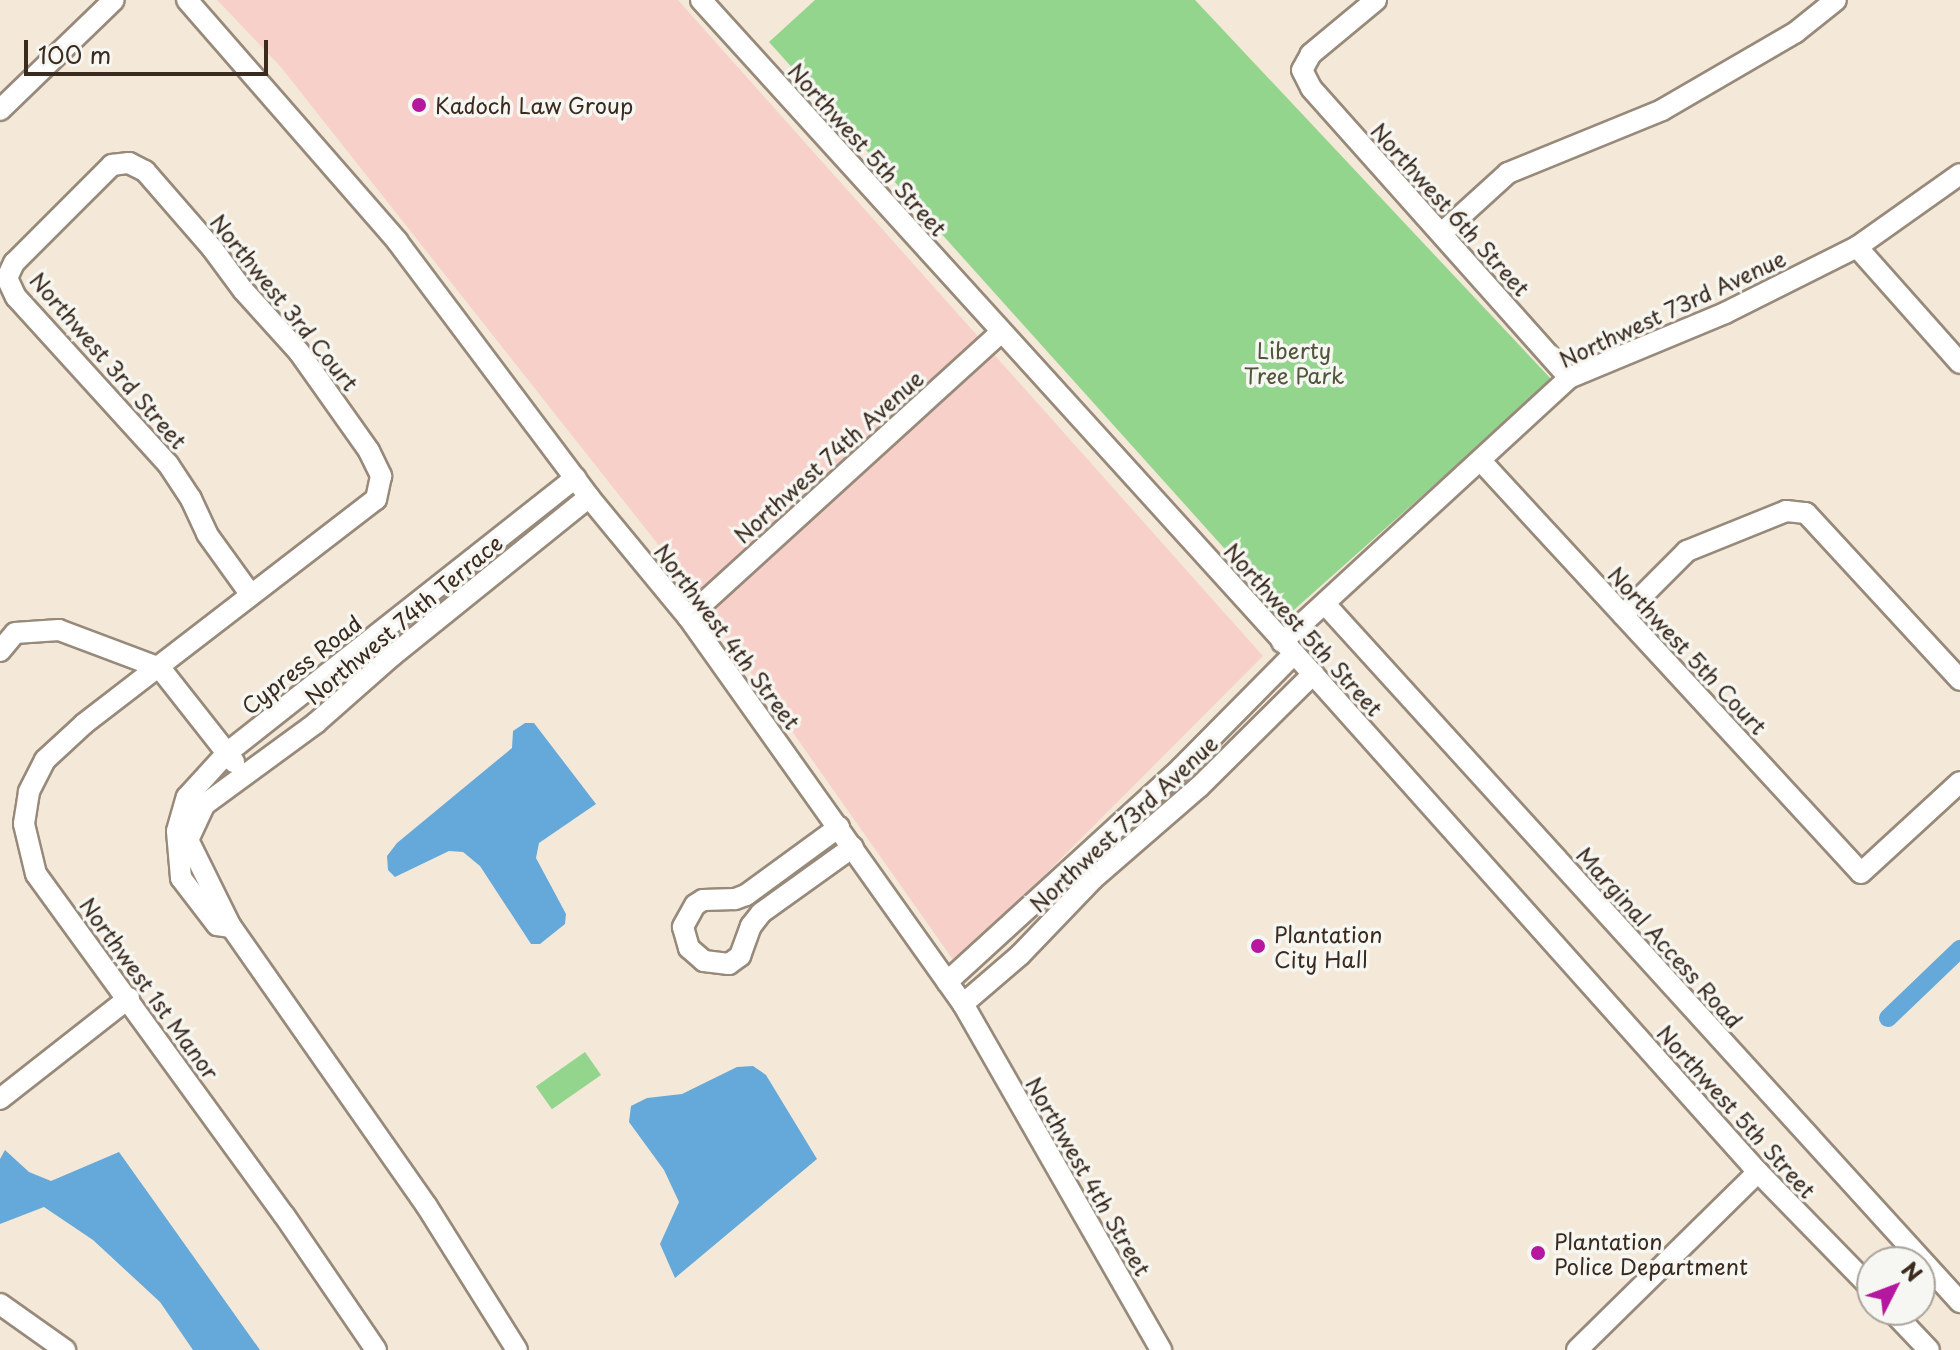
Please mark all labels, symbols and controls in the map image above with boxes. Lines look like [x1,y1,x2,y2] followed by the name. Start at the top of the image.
[28,24,272,74] scale bar
[38,36,111,72] text: 100 m
[783,57,953,241] street label: Northwest 5th Street
[435,92,635,118] place label: Kadoch Law Group
[410,96,428,114] marker: Kadoch Law Group
[1365,116,1537,302] street label: Northwest 6th Street
[205,208,365,396] street label: Northwest 3rd Court
[1554,244,1790,372] street label: Northwest 73rd Avenue
[25,266,193,454] street label: Northwest 3rd Street
[1242,336,1346,388] park label: Liberty Tree Park
[727,363,929,549] street label: Northwest 74th Avenue
[298,528,508,710] street label: Northwest 74th Terrace
[1219,537,1389,721] street label: Northwest 5th Street
[650,538,806,734] street label: Northwest 4th Street
[1603,561,1773,739] street label: Northwest 5th Court
[236,609,366,719] street label: Cypress Road
[1023,729,1223,917] street label: Northwest 73rd Avenue
[1572,841,1748,1033] street label: Marginal Access Road
[74,890,226,1086] street label: Northwest 1st Manor
[1274,920,1382,972] place label: Plantation City Hall
[1249,937,1267,955] marker: Plantation City Hall
[1652,1019,1822,1203] street label: Northwest 5th Street
[1021,1072,1157,1280] street label: Northwest 4th Street
[1554,1227,1749,1278] place label: Plantation Police Department
[1529,1244,1547,1262] marker: Plantation Police Department
[1856,1246,1936,1326] north arrow
[1895,1253,1931,1288] text: N

